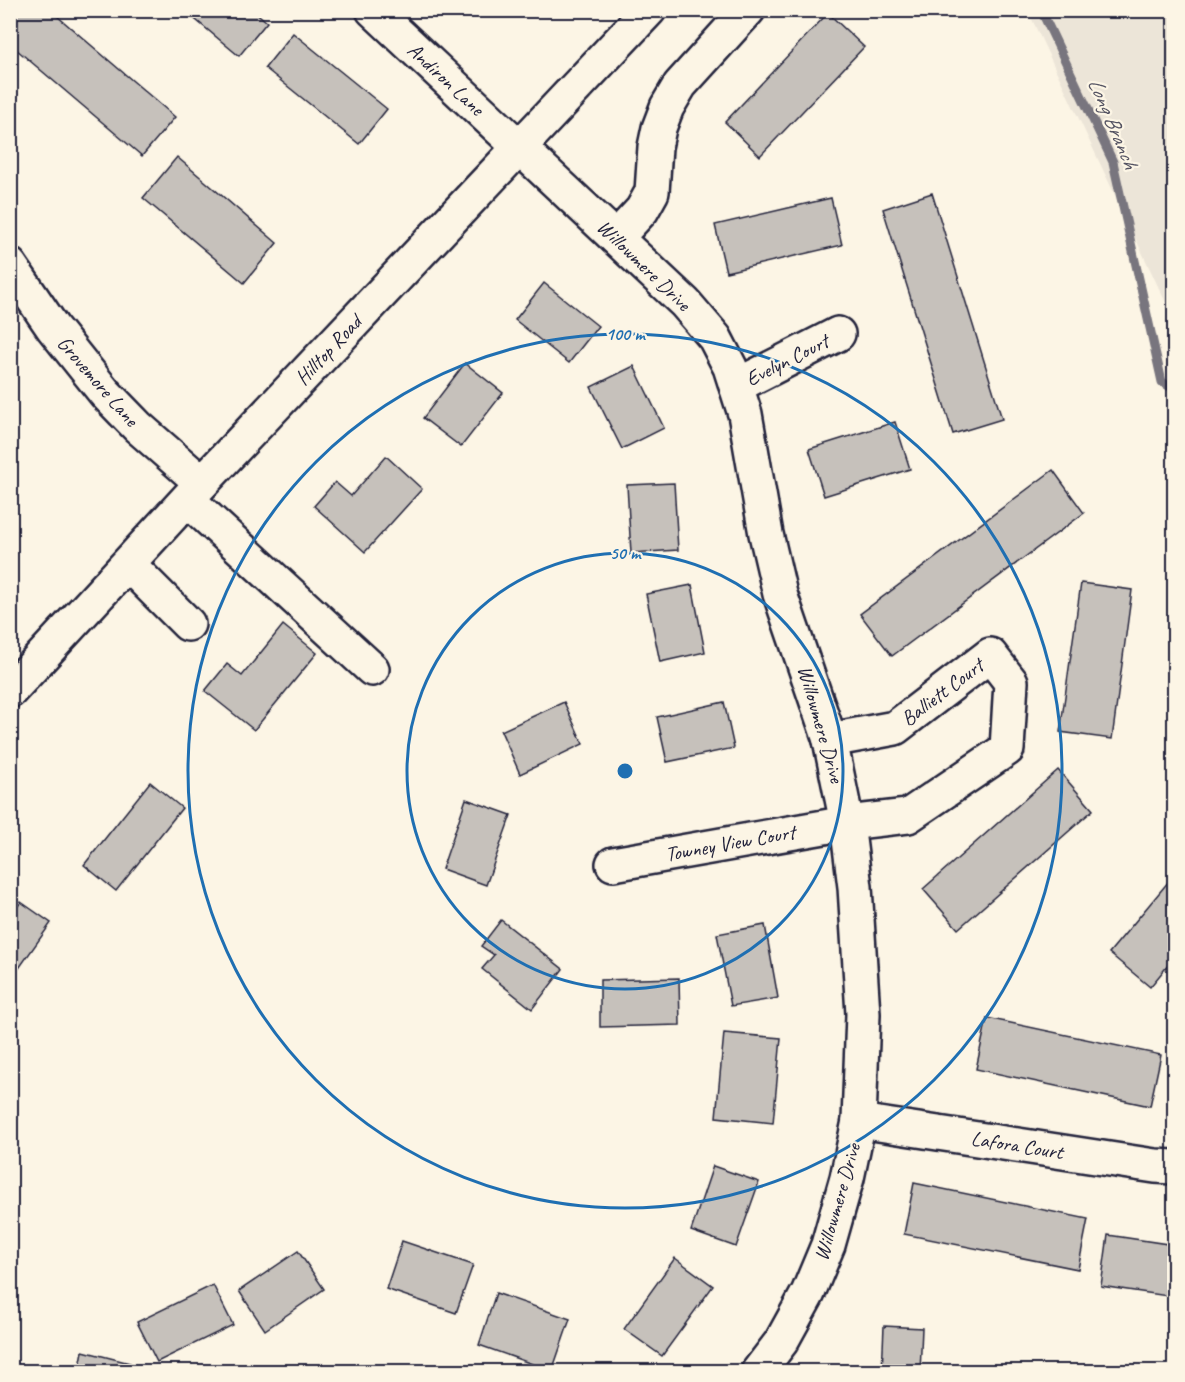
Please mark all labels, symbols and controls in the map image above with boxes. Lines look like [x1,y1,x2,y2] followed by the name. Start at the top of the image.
[402,37,491,122] street label: Andiron Lane
[1081,73,1145,174] water label: Long Branch
[592,214,697,317] street label: Willowmere Drive
[289,307,370,390] street label: Hilltop Road
[606,323,646,345] text: 100 m
[741,327,835,392] street label: Evelyn Court
[52,330,145,432] street label: Grovemore Lane
[610,542,642,564] text: 50 m
[896,651,991,731] street label: Balliett Court
[792,663,850,787] street label: Willowmere Drive
[615,761,635,781] centre of rings
[663,818,800,867] street label: Towney View Court
[969,1125,1067,1165] street label: Lafora Court
[808,1139,866,1263] street label: Willowmere Drive

